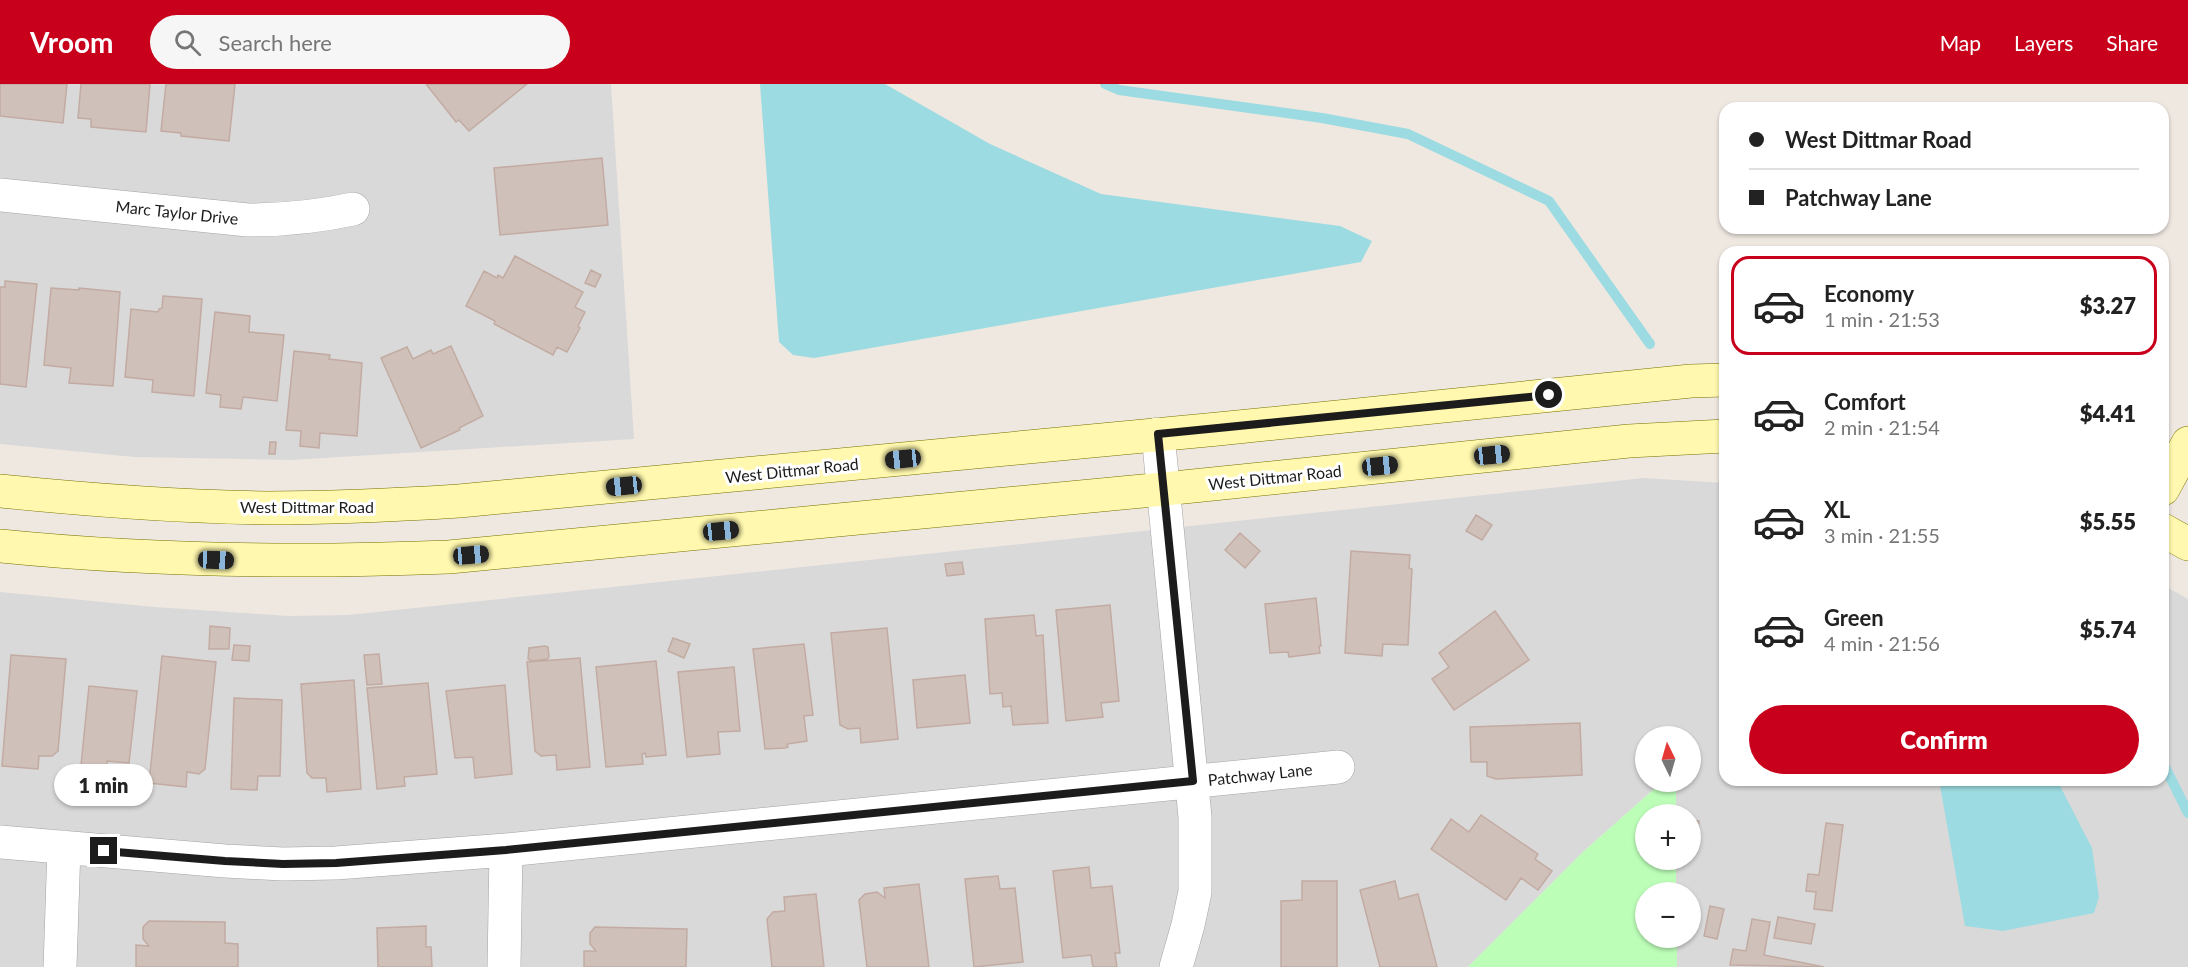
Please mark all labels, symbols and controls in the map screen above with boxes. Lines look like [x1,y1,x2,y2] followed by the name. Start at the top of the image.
[150,15,570,69] search box
[30,25,114,59] text: Vroom
[171,26,204,59] icon: search
[219,29,332,56] text: Search here
[1940,30,1981,55] text: Map
[2014,30,2073,55] text: Layers
[2106,30,2158,55] text: Share
[1785,126,1972,153] text: West Dittmar Road
[1785,184,1932,211] text: Patchway Lane
[115,196,239,228] street label: Marc Taylor Drive
[1752,279,1806,333] icon: car
[1824,280,1914,307] text: Economy
[2080,292,2136,319] text: $3.27
[1824,307,1940,331] text: 1 min · 21:53
[1535,381,1562,408] route start
[1752,387,1806,441] icon: car
[1824,388,1906,415] text: Comfort
[2080,400,2136,427] text: $4.41
[1824,415,1940,439] text: 2 min · 21:54
[1473,444,1511,466] car
[884,448,922,470] car
[724,454,860,486] street label: West Dittmar Road
[1361,455,1399,477] car
[1207,461,1343,493] street label: West Dittmar Road
[605,475,643,497] car
[1752,495,1806,549] icon: car
[1824,496,1850,523] text: XL
[240,497,374,516] street label: West Dittmar Road
[2080,508,2136,535] text: $5.55
[702,520,740,542] car
[1824,523,1940,547] text: 3 min · 21:55
[452,544,490,566] car
[198,550,234,570] car
[1752,603,1806,657] icon: car
[1824,604,1884,631] text: Green
[2080,616,2136,643] text: $5.74
[1824,631,1940,655] text: 4 min · 21:56
[1749,705,2139,774] button: Confirm
[1635,726,1701,792] north arrow
[1635,726,1701,948] map controls
[1207,759,1313,789] street label: Patchway Lane
[54,764,154,806] callout: 1 min
[79,773,128,797] text: 1 min
[1635,804,1701,870] button: +
[90,837,117,864] route end
[1635,882,1701,948] button: −

